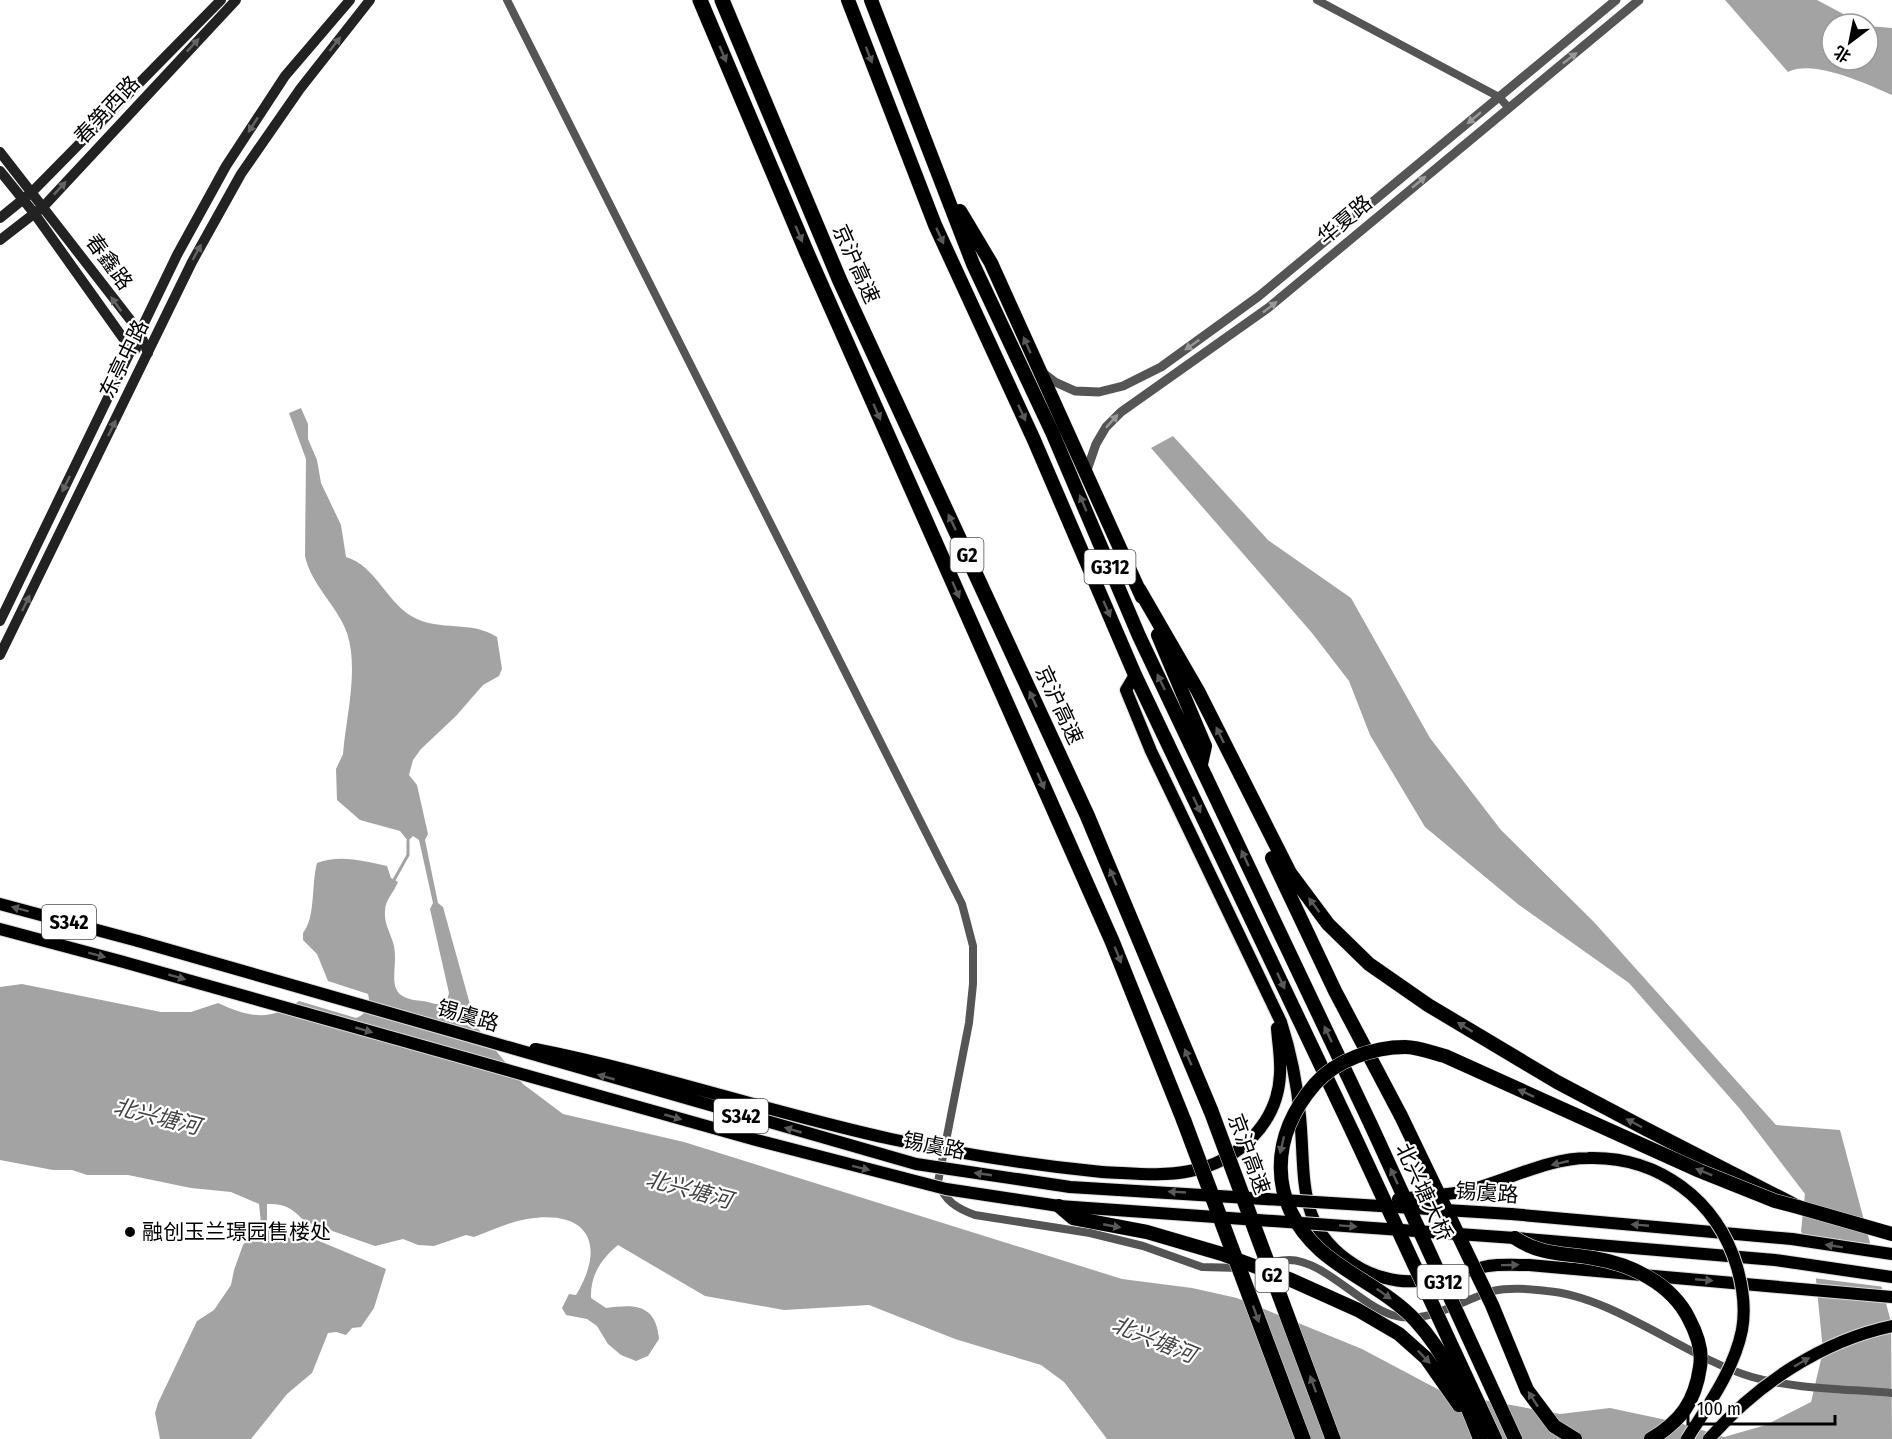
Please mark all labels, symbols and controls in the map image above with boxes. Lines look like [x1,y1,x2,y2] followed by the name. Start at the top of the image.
[1820,12,1880,72] north arrow
[329,37,341,52] one-way arrow
[186,38,200,53] one-way arrow
[1830,42,1854,67] text: 北
[719,45,728,63] one-way arrow
[864,46,874,64] one-way arrow
[1563,53,1578,65] one-way arrow
[69,70,145,150] street label: 春笋西路
[1466,111,1482,124] one-way arrow
[248,117,259,133] one-way arrow
[1411,175,1427,188] one-way arrow
[53,181,66,196] one-way arrow
[1313,190,1377,250] street label: 华夏路
[827,220,885,308] street label: 京沪高速
[794,225,803,242] one-way arrow
[935,228,945,246] one-way arrow
[80,229,138,295] street label: 春鑫路
[192,244,202,261] one-way arrow
[110,297,122,313] one-way arrow
[1262,301,1277,313] one-way arrow
[94,316,154,402] street label: 东亭中路
[1022,336,1031,354] one-way arrow
[1184,339,1200,351] one-way arrow
[873,403,883,421] one-way arrow
[1017,405,1027,423] one-way arrow
[1105,414,1118,429] one-way arrow
[107,419,116,436] one-way arrow
[62,475,71,492] one-way arrow
[1078,495,1087,512] one-way arrow
[947,513,956,530] one-way arrow
[950,538,984,572] road number: G2
[1084,550,1136,584] road number: G312
[952,582,961,599] one-way arrow
[21,594,31,611] one-way arrow
[1102,601,1112,619] one-way arrow
[1029,661,1089,749] street label: 京沪高速
[1157,673,1166,690] one-way arrow
[1029,690,1038,707] one-way arrow
[1215,727,1224,744] one-way arrow
[1037,773,1046,790] one-way arrow
[1192,797,1201,814] one-way arrow
[1240,848,1250,866] one-way arrow
[1108,867,1118,885] one-way arrow
[1309,898,1321,913] one-way arrow
[11,904,29,913] one-way arrow
[42,905,96,939] road number: S342
[1113,947,1123,965] one-way arrow
[88,951,106,960] one-way arrow
[168,973,186,982] one-way arrow
[1276,973,1285,990] one-way arrow
[434,995,502,1037] street label: 锡虞路
[1457,1021,1473,1032] one-way arrow
[355,1026,373,1035] one-way arrow
[1324,1026,1333,1043] one-way arrow
[1183,1047,1193,1065] one-way arrow
[596,1072,614,1081] one-way arrow
[1518,1088,1535,1097] one-way arrow
[111,1093,207,1141] water label: 北兴塘河
[714,1099,768,1133] road number: S342
[1222,1110,1276,1198] street label: 京沪高速
[664,1112,682,1122] one-way arrow
[1626,1118,1643,1128] one-way arrow
[784,1125,802,1134] one-way arrow
[901,1127,967,1165] street label: 锡虞路
[1277,1135,1286,1154] one-way arrow
[1390,1139,1458,1245] street label: 北兴塘大桥
[1551,1158,1569,1168] one-way arrow
[853,1164,871,1173] one-way arrow
[643,1165,739,1215] water label: 北兴塘河
[1390,1167,1399,1184] one-way arrow
[1695,1167,1713,1176] one-way arrow
[973,1170,992,1179] one-way arrow
[1455,1178,1519,1208] street label: 锡虞路
[1167,1188,1186,1197] one-way arrow
[142,1219,331,1245] place label: 融创玉兰璟园售楼处
[1631,1220,1650,1230] one-way arrow
[1103,1222,1122,1231] one-way arrow
[1338,1222,1357,1231] one-way arrow
[123,1225,137,1239] marker: 融创玉兰璟园售楼处
[1825,1241,1844,1250] one-way arrow
[1256,1258,1288,1292] road number: G2
[1500,1260,1519,1270] one-way arrow
[1418,1265,1468,1299] road number: G312
[1695,1275,1714,1285] one-way arrow
[1375,1288,1391,1300] one-way arrow
[1252,1305,1262,1323] one-way arrow
[1108,1310,1203,1370] water label: 北兴塘河
[1416,1350,1430,1364] one-way arrow
[1794,1357,1810,1368] one-way arrow
[1307,1375,1317,1393] one-way arrow
[1688,1388,1835,1426] scale bar
[1528,1391,1539,1407] one-way arrow
[1697,1398,1741,1420] text: 100 m

